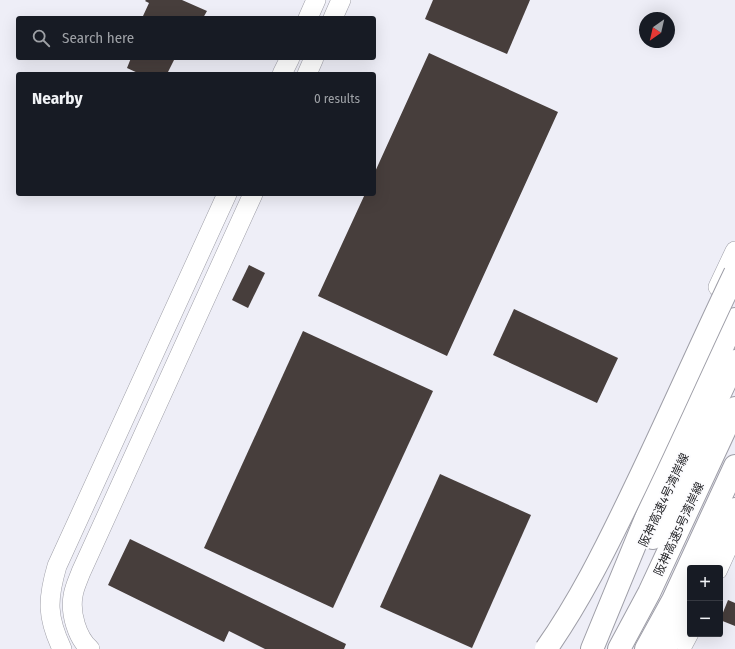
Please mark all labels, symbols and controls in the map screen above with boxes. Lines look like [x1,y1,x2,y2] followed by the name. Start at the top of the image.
[639,12,675,48] north arrow
[16,16,376,60] search box
[30,27,52,49] icon: search
[62,29,134,47] text: Search here
[32,88,83,109] text: Nearby
[314,91,360,106] text: 0 results
[636,451,692,549] street label: 阪神高速4号湾岸線
[651,480,707,578] street label: 阪神高速5号湾岸線
[687,565,723,637] map controls
[687,565,723,601] button: +
[687,601,723,637] button: −

